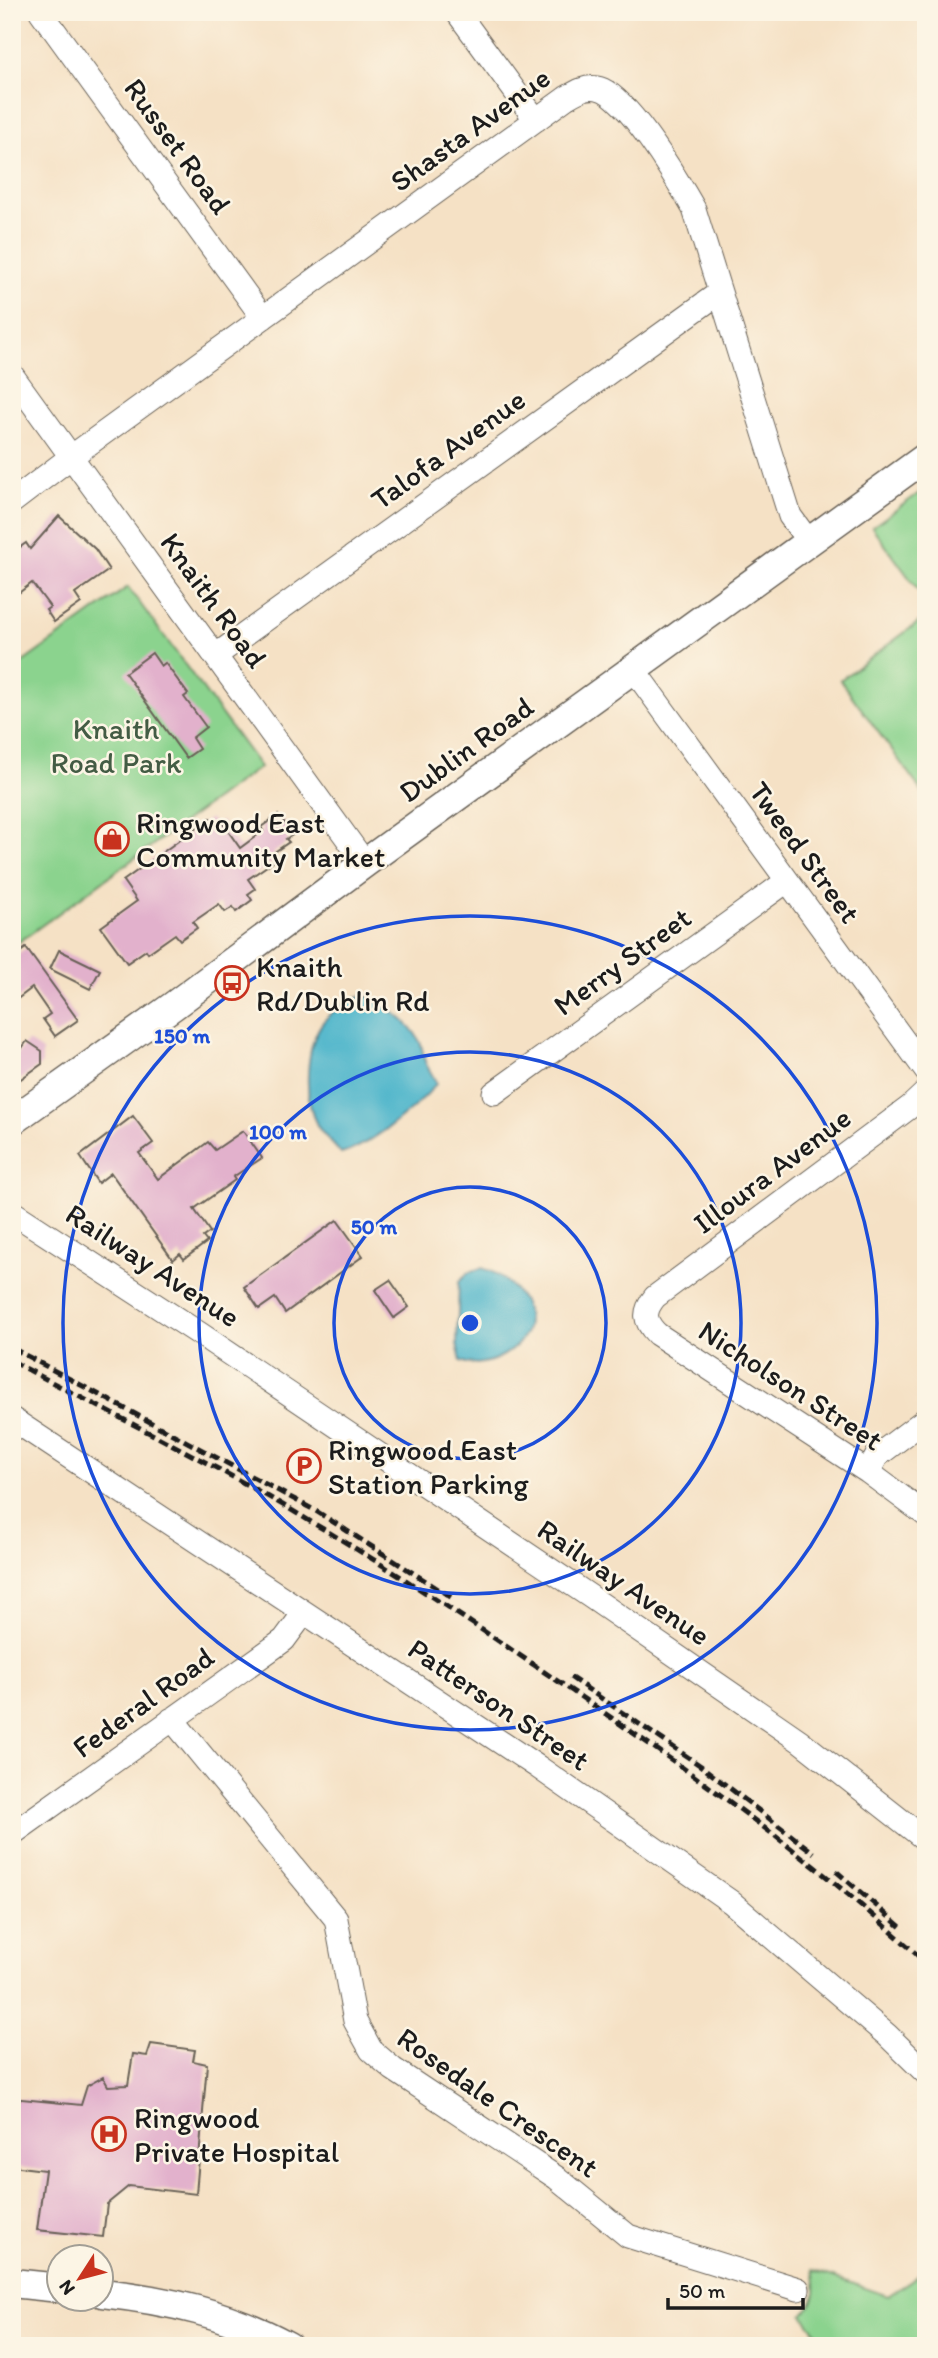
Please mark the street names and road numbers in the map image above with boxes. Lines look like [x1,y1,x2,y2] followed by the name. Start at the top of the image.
[383,59,557,199] street label: Shasta Avenue
[116,71,240,222] street label: Russet Road
[363,381,533,517] street label: Talofa Avenue
[152,525,276,675] street label: Knaith Road
[391,687,541,810] street label: Dublin Road
[741,774,869,930] street label: Tweed Street
[546,899,698,1023] street label: Merry Street
[686,1099,858,1241] street label: Illoura Avenue
[59,1195,247,1335] street label: Railway Avenue
[692,1312,890,1458] street label: Nicholson Street
[530,1511,718,1653] street label: Railway Avenue
[401,1630,597,1778] street label: Patterson Street
[65,1638,221,1766] street label: Federal Road
[390,2019,606,2185] street label: Rosedale Crescent

